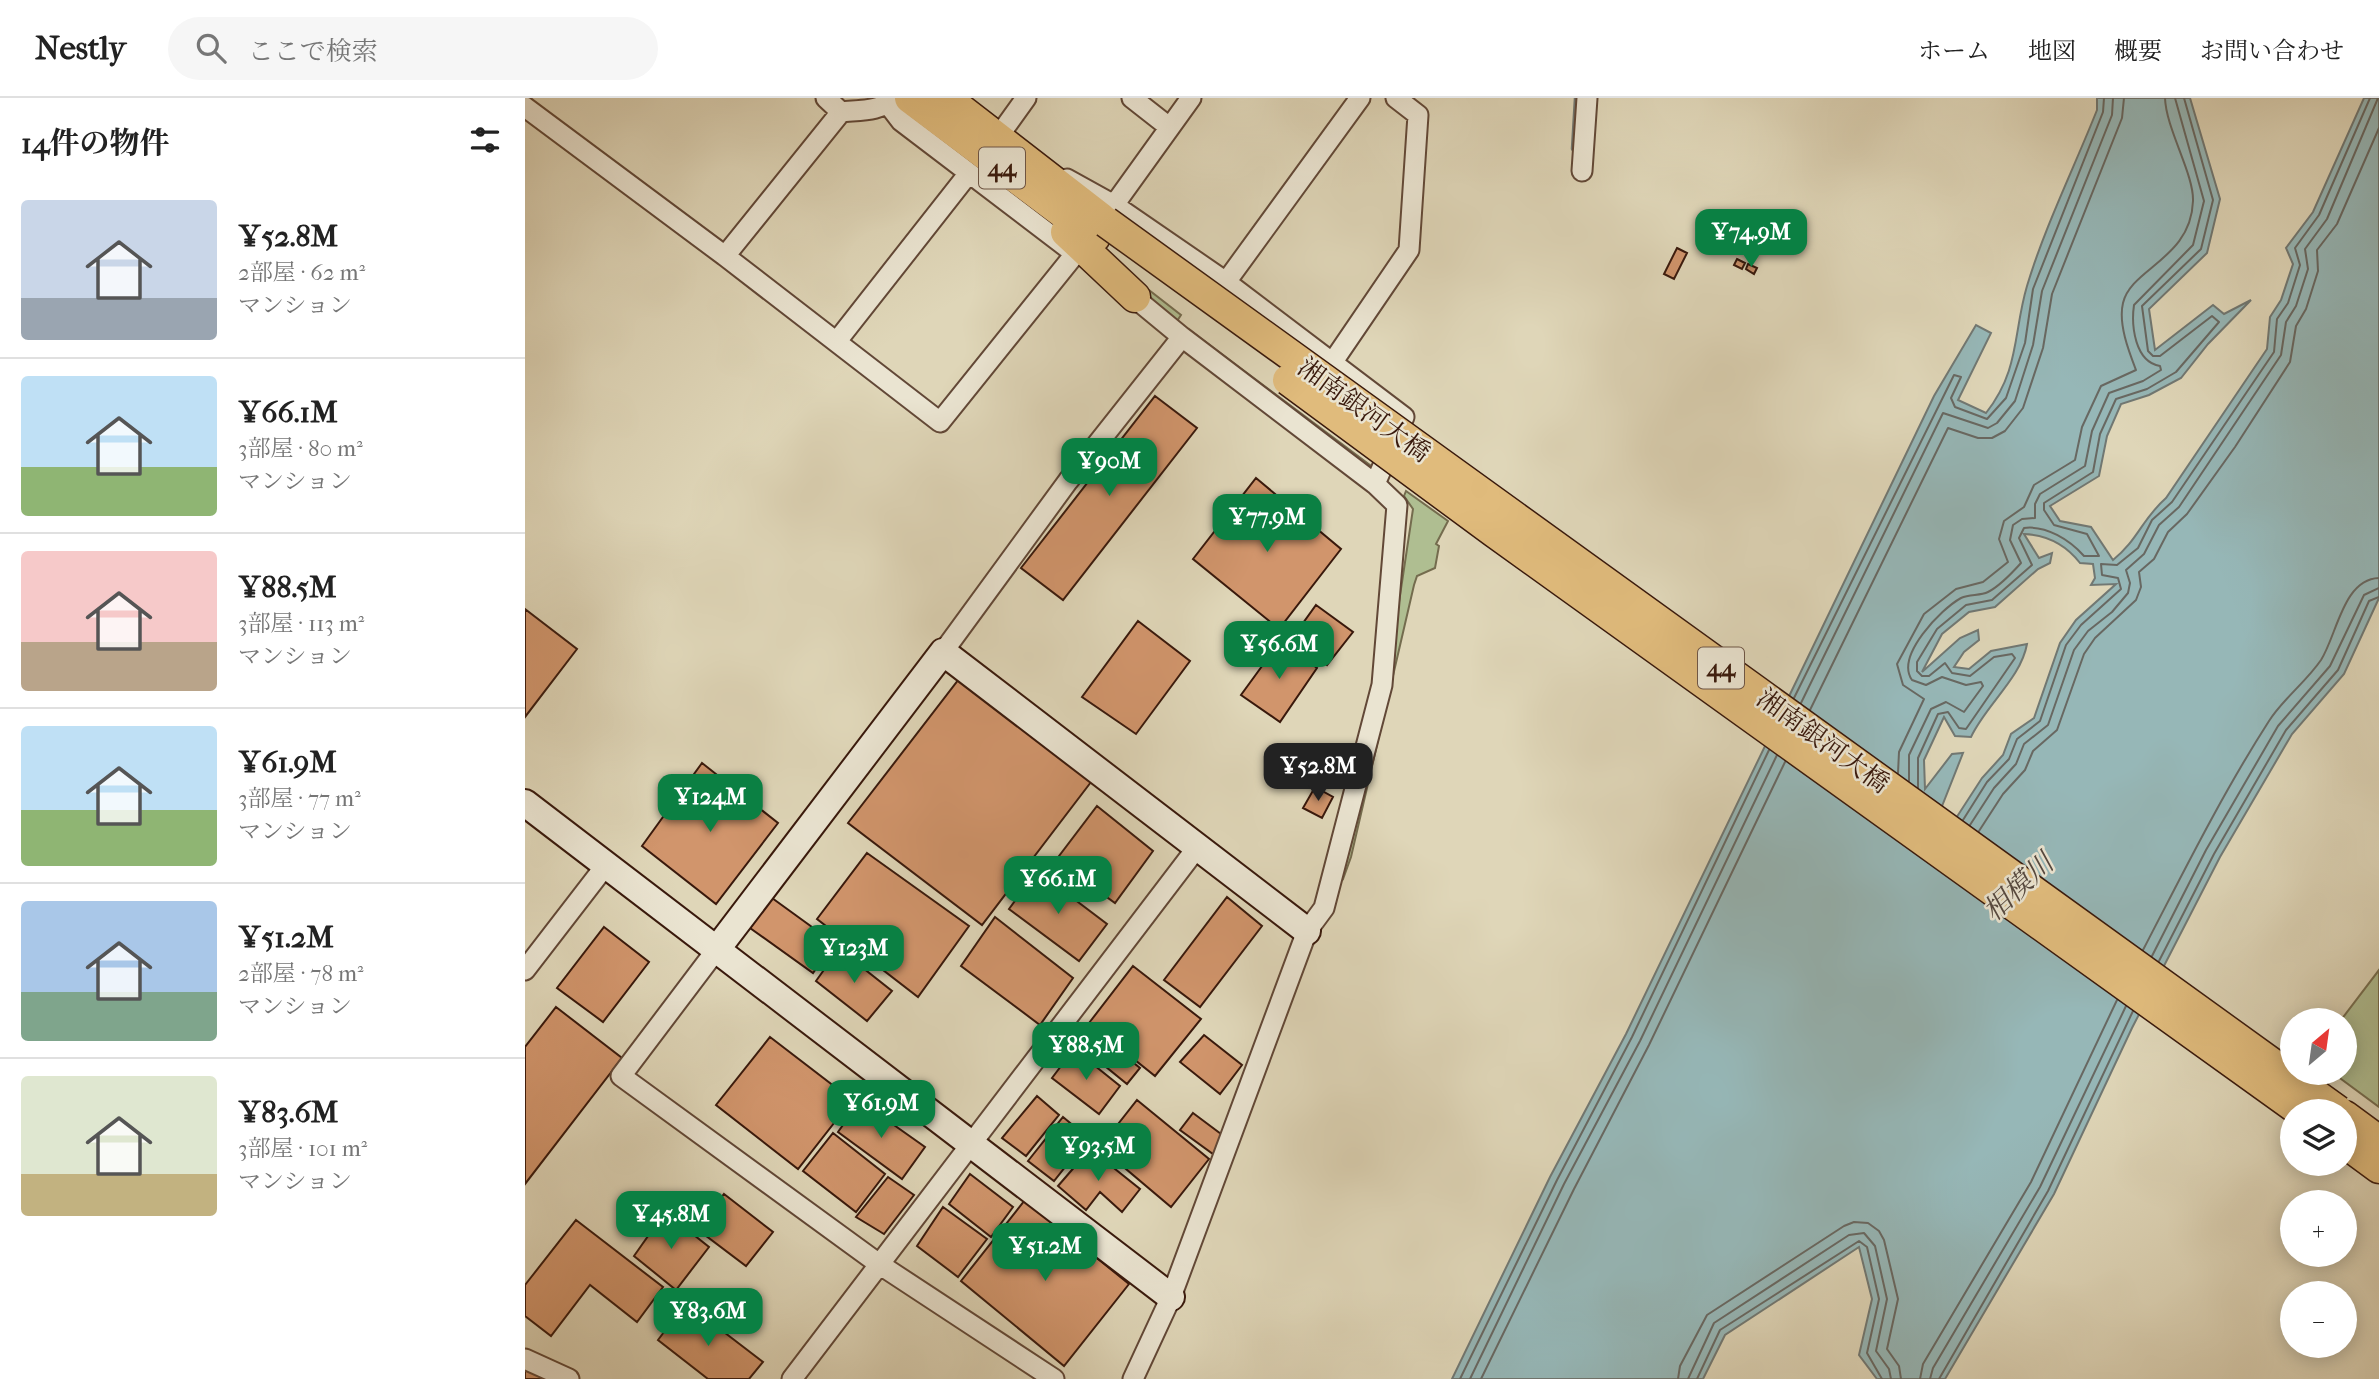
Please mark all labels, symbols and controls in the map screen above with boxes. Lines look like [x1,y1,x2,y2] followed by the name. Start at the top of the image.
[168,17,658,80] search box
[35,29,126,68] text: Nestly
[192,29,230,67] icon: search
[248,36,378,67] text: ここで検索
[1918,37,1990,65] text: ホーム
[2028,37,2076,65] text: 地図
[2114,37,2162,65] text: 概要
[2200,37,2344,65] text: お問い合わせ
[466,121,504,159] icon: filters
[21,126,169,161] text: 14件の物件
[979,148,1025,188] road number: 44
[1694,209,1808,269] pin: ¥74.9M
[1711,218,1791,245] text: ¥74.9M
[238,219,338,254] text: ¥52.8M
[77,228,161,312] icon: home
[238,259,365,286] text: 2部屋 · 62 m²
[238,292,352,319] text: マンション
[1292,352,1436,468] street label: 湘南銀河大橋
[238,395,338,430] text: ¥66.1M
[77,404,161,488] icon: home
[238,435,363,462] text: 3部屋 · 80 m²
[1068,438,1150,498] pin: ¥90M
[1077,447,1141,474] text: ¥90M
[238,468,352,495] text: マンション
[1210,494,1324,554] pin: ¥77.9M
[1229,503,1305,530] text: ¥77.9M
[238,570,336,605] text: ¥88.5M
[77,579,161,663] icon: home
[238,610,364,637] text: 3部屋 · 113 m²
[1222,622,1336,681] pin: ¥56.6M
[1240,630,1318,657] text: ¥56.6M
[238,643,352,670] text: マンション
[1698,648,1744,688] road number: 44
[1751,683,1895,799] street label: 湘南銀河大橋
[1261,744,1375,803] pin: ¥52.8M
[238,745,337,780] text: ¥61.9M
[1280,752,1356,779] text: ¥52.8M
[77,754,161,838] icon: home
[661,774,759,834] pin: ¥124M
[674,783,746,810] text: ¥124M
[238,785,361,812] text: 3部屋 · 77 m²
[238,818,352,845] text: マンション
[1976,844,2062,928] water label: 相模川
[1001,856,1115,916] pin: ¥66.1M
[1020,865,1096,892] text: ¥66.1M
[238,920,334,955] text: ¥51.2M
[805,926,903,985] pin: ¥123M
[77,929,161,1013] icon: home
[820,934,888,961] text: ¥123M
[238,960,364,987] text: 2部屋 · 78 m²
[238,993,352,1020] text: マンション
[2280,1008,2357,1085] north arrow
[2280,1008,2357,1358] map controls
[1029,1023,1143,1082] pin: ¥88.5M
[1048,1031,1124,1058] text: ¥88.5M
[824,1080,938,1140] pin: ¥61.9M
[843,1089,919,1116] text: ¥61.9M
[238,1095,338,1130] text: ¥83.6M
[2280,1099,2357,1176] button: layers
[77,1104,161,1188] icon: home
[1041,1124,1155,1183] pin: ¥93.5M
[1061,1132,1135,1159] text: ¥93.5M
[238,1135,367,1162] text: 3部屋 · 101 m²
[238,1168,352,1195] text: マンション
[2280,1190,2357,1267] button: +
[614,1192,728,1251] pin: ¥45.8M
[632,1200,710,1227] text: ¥45.8M
[988,1224,1102,1283] pin: ¥51.2M
[1008,1232,1082,1259] text: ¥51.2M
[2280,1281,2357,1358] button: −
[651,1288,765,1348] pin: ¥83.6M
[670,1297,746,1324] text: ¥83.6M

